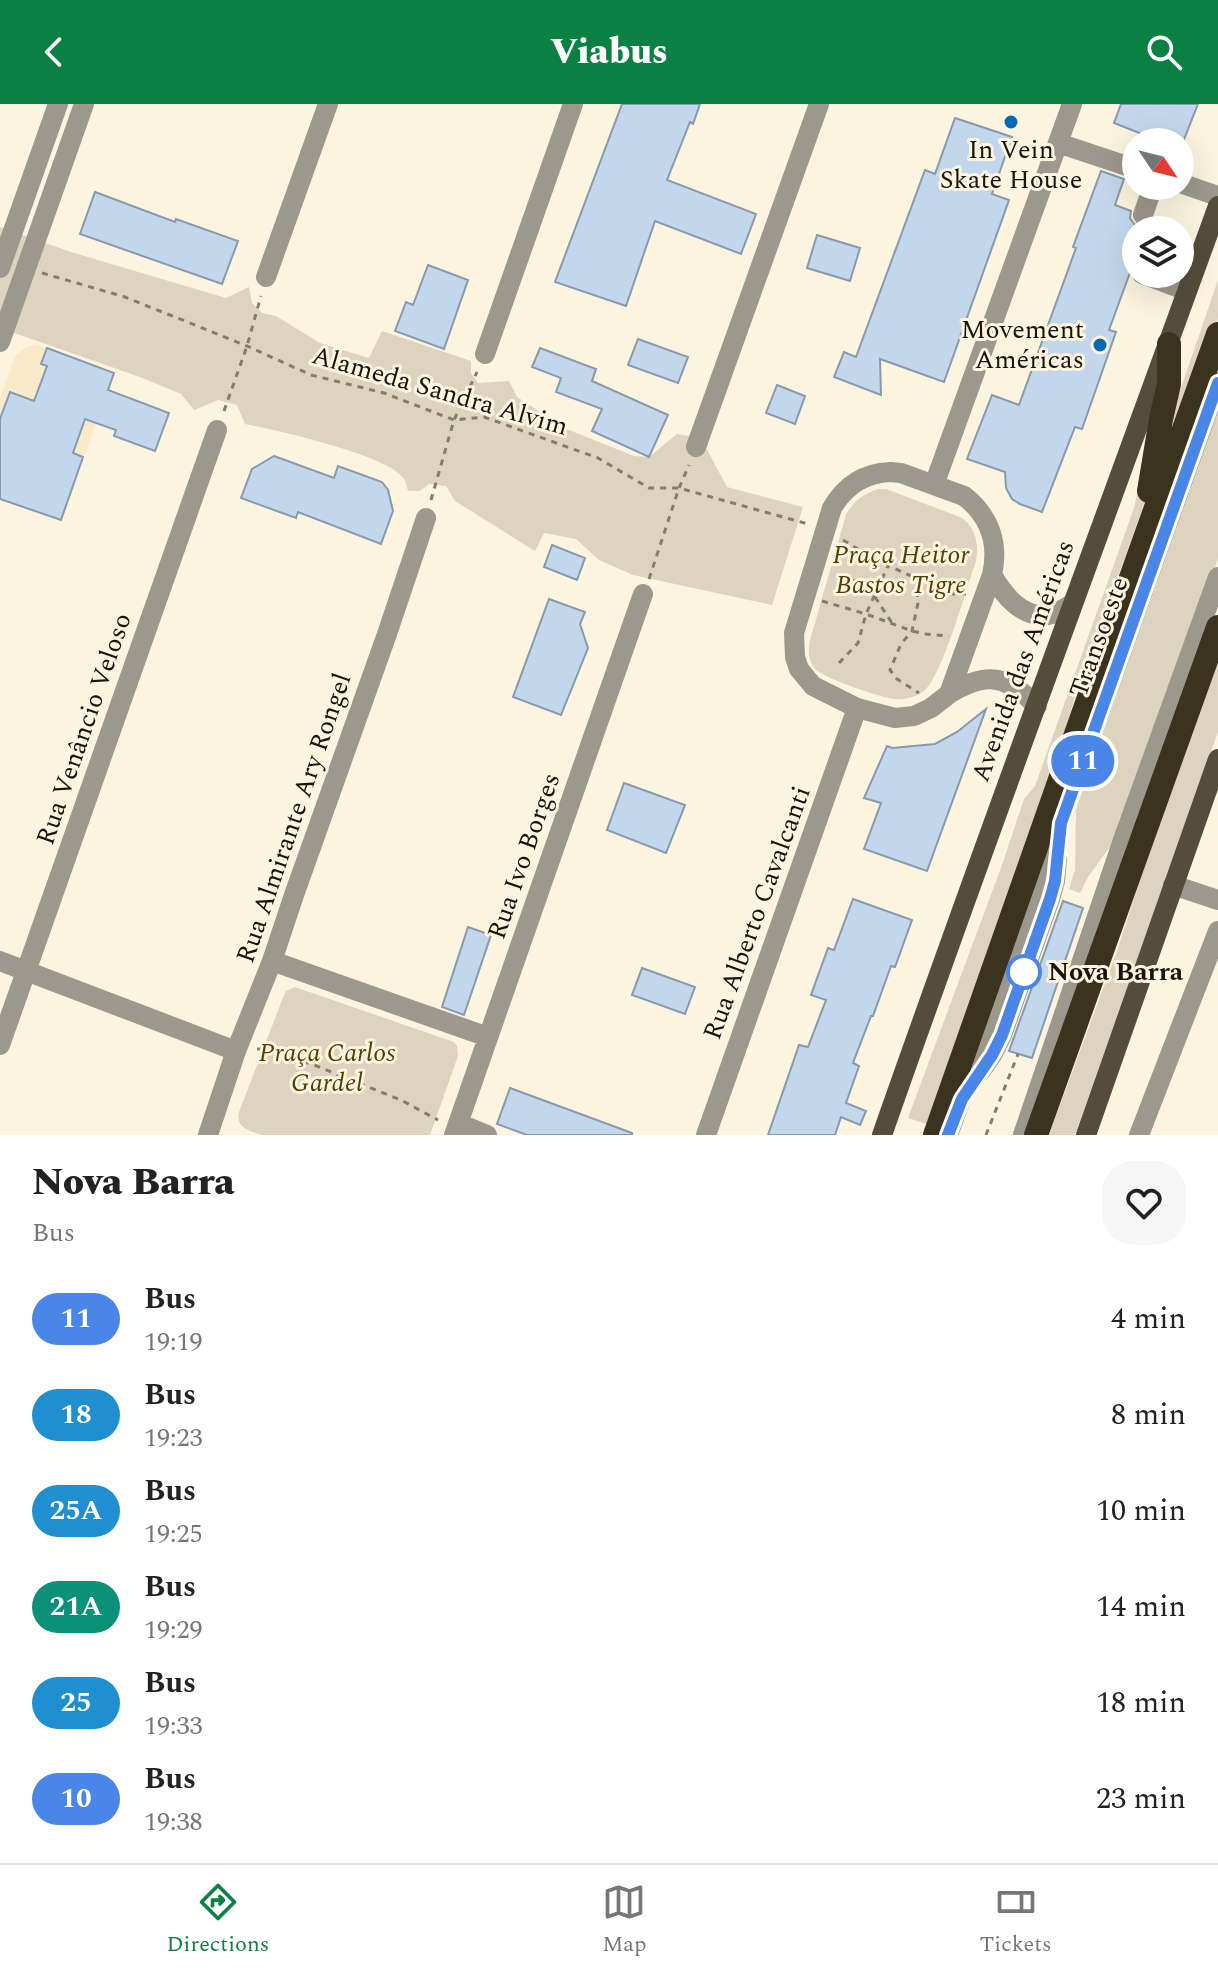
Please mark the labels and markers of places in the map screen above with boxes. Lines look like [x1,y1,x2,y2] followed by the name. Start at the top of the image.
[1002,113,1020,131] marker: In Vein Skate House
[940,130,1082,200] place label: In Vein Skate House
[961,310,1084,380] place label: Movement Américas
[1091,336,1109,354] marker: Movement Américas
[1048,952,1184,992] place label: Nova Barra
[1007,955,1041,989] marker: Nova Barra

